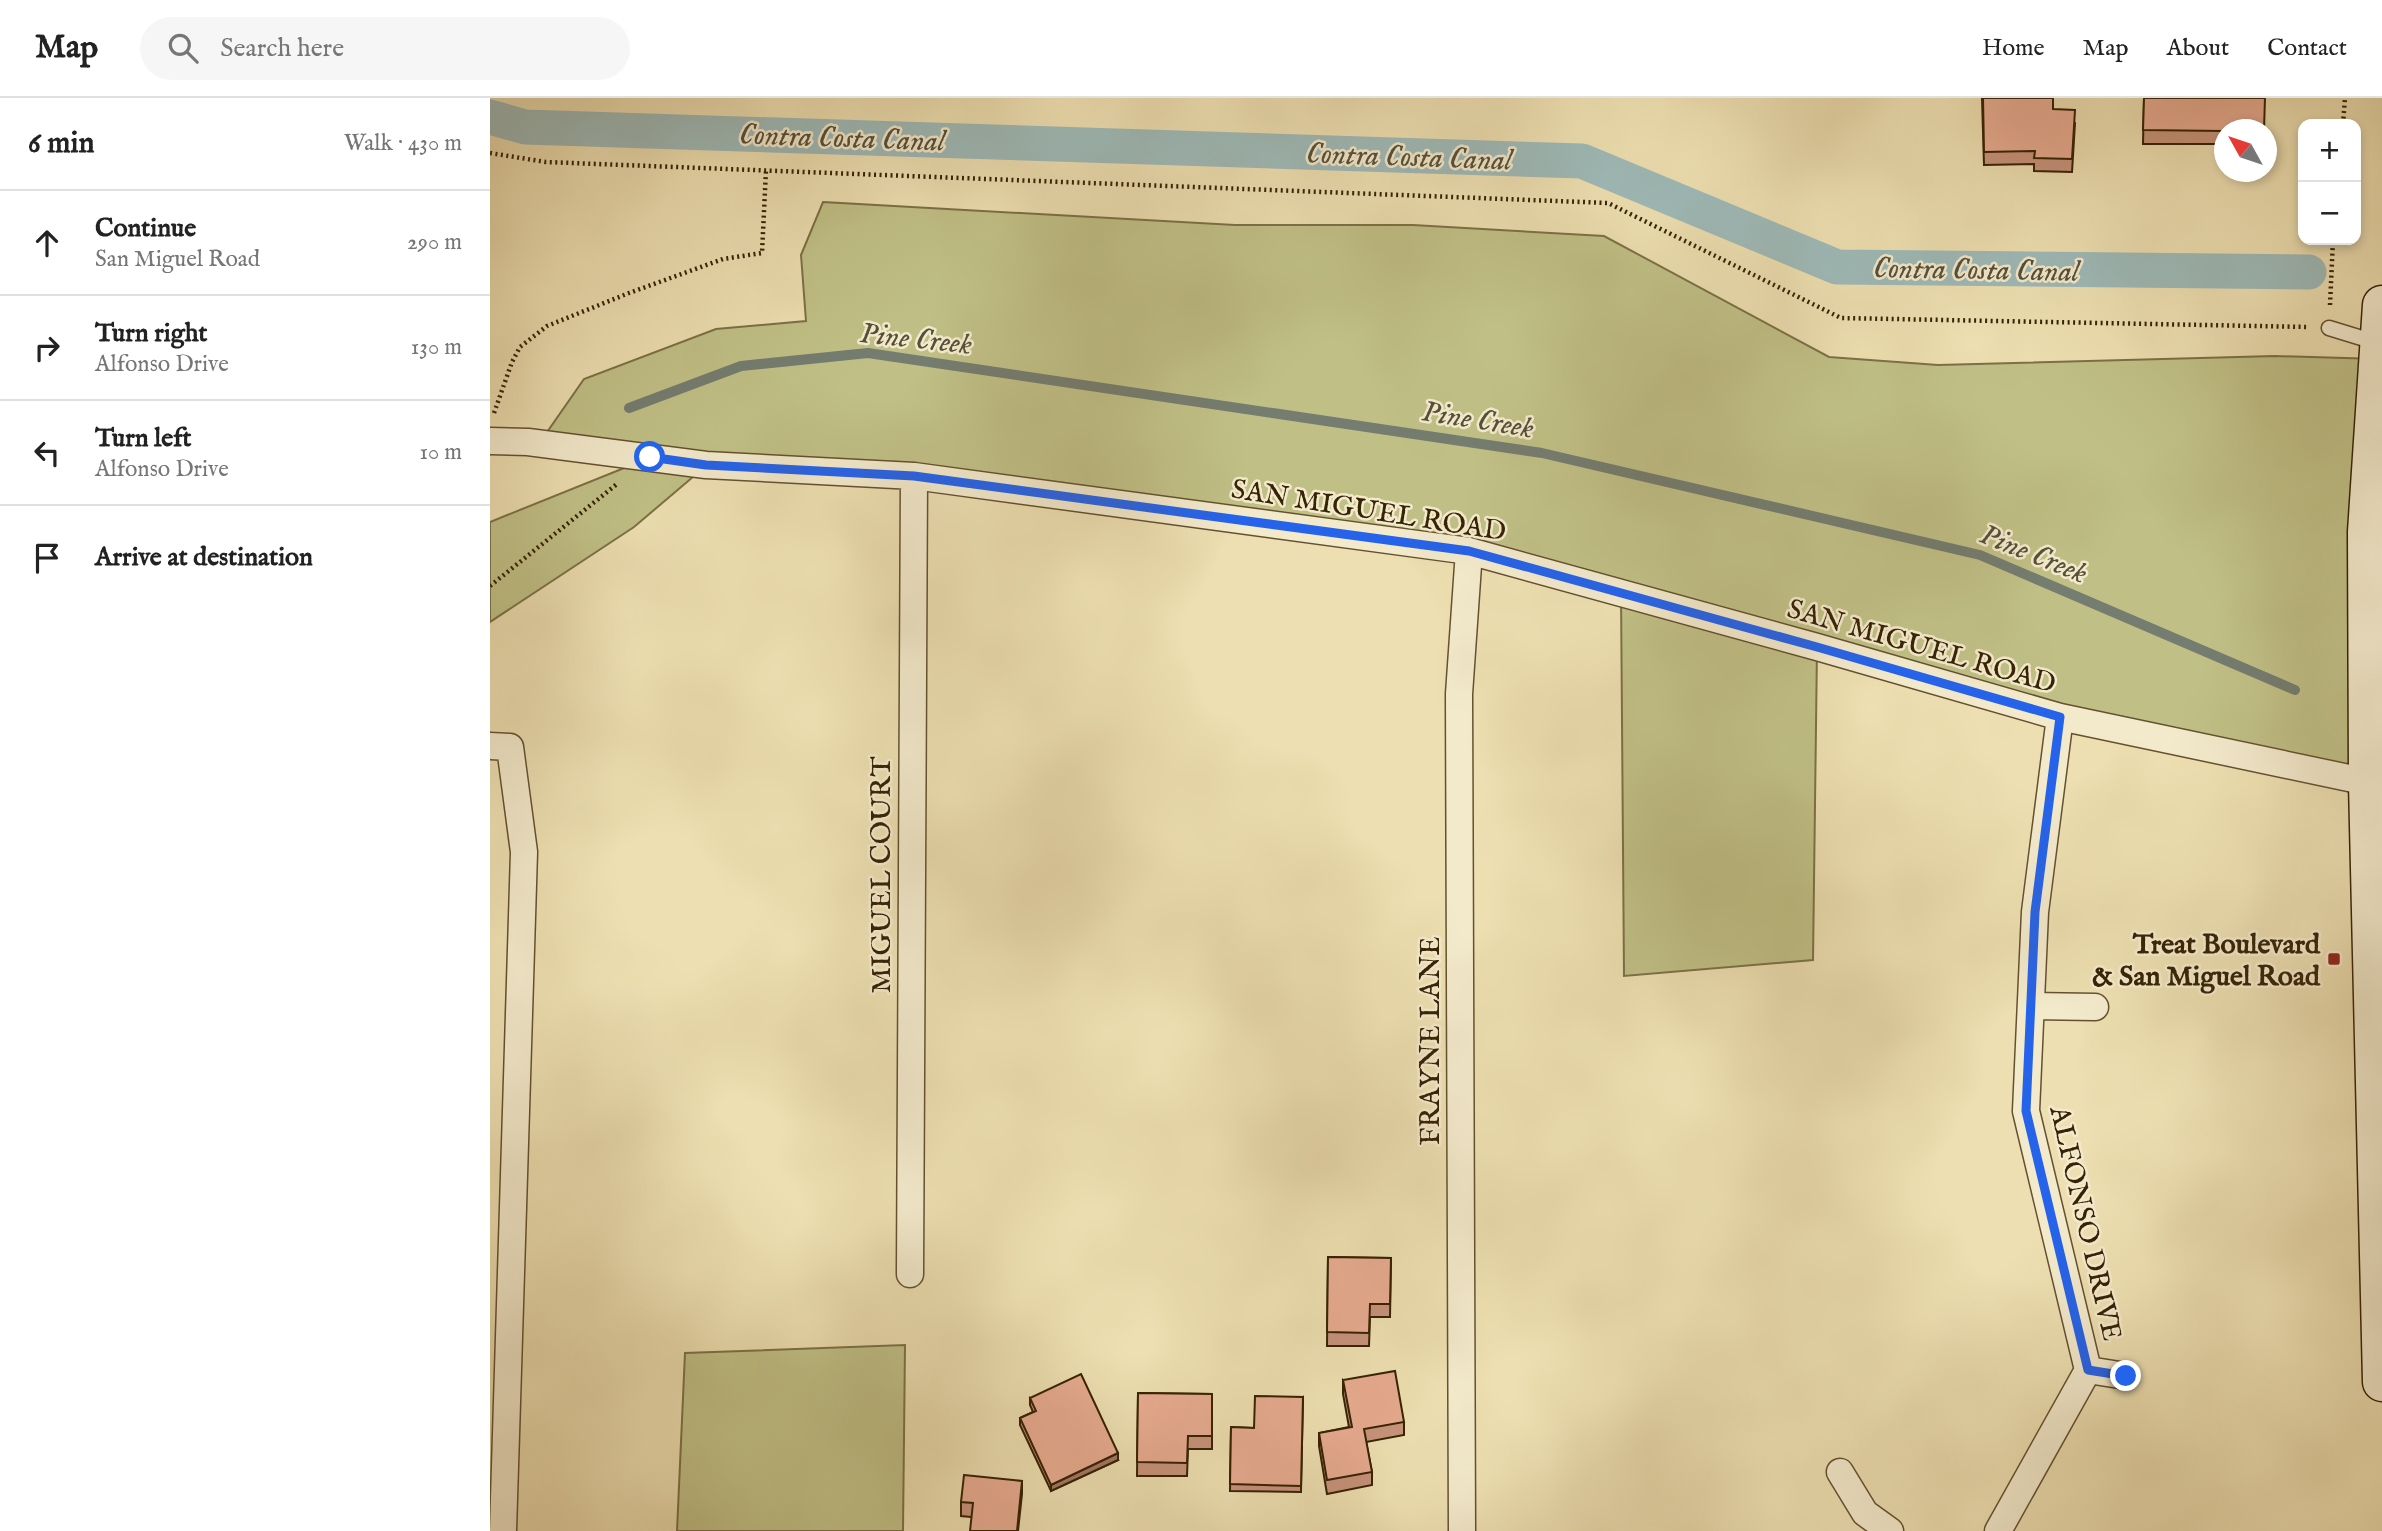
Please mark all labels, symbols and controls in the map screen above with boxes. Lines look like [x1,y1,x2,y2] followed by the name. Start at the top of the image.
[140,17,630,80] search box
[35,27,98,69] text: Map
[164,29,202,67] icon: search
[220,32,344,65] text: Search here
[1982,33,2045,64] text: Home
[2083,33,2129,64] text: Map
[2167,33,2229,64] text: About
[2267,33,2347,64] text: Contact
[738,116,948,162] water label: Contra Costa Canal
[2214,119,2277,182] north arrow
[2298,119,2361,245] map controls
[2298,119,2361,182] button: +
[28,125,94,163] text: 6 min
[344,129,462,158] text: Walk · 430 m
[1305,135,1515,181] water label: Contra Costa Canal
[2298,182,2361,245] button: −
[95,212,196,245] text: Continue
[28,224,66,262] icon: ahead
[407,228,462,257] text: 290 m
[95,245,260,274] text: San Miguel Road
[1873,250,2082,292] water label: Contra Costa Canal
[858,315,974,365] water label: Pine Creek
[95,317,208,350] text: Turn right
[28,329,66,367] icon: right
[411,333,462,362] text: 130 m
[95,350,229,379] text: Alfonso Drive
[1419,393,1536,449] water label: Pine Creek
[95,422,192,455] text: Turn left
[28,434,66,472] icon: left
[419,438,462,467] text: 10 m
[634,441,665,472] route start
[95,455,229,484] text: Alfonso Drive
[1229,472,1508,550] street label: SAN MIGUEL ROAD
[1974,516,2093,594] water label: Pine Creek
[28,539,66,577] icon: arrive
[95,541,313,574] text: Arrive at destination
[1783,592,2060,702] street label: SAN MIGUEL ROAD
[865,756,900,994] street label: MIGUEL COURT
[2092,928,2321,995] place label: Treat Boulevard & San Miguel Road
[1414,936,1449,1146] street label: FRAYNE LANE
[2326,951,2342,967] marker: Treat Boulevard & San Miguel Road
[2040,1102,2129,1344] street label: ALFONSO DRIVE
[2110,1360,2141,1391] route end

